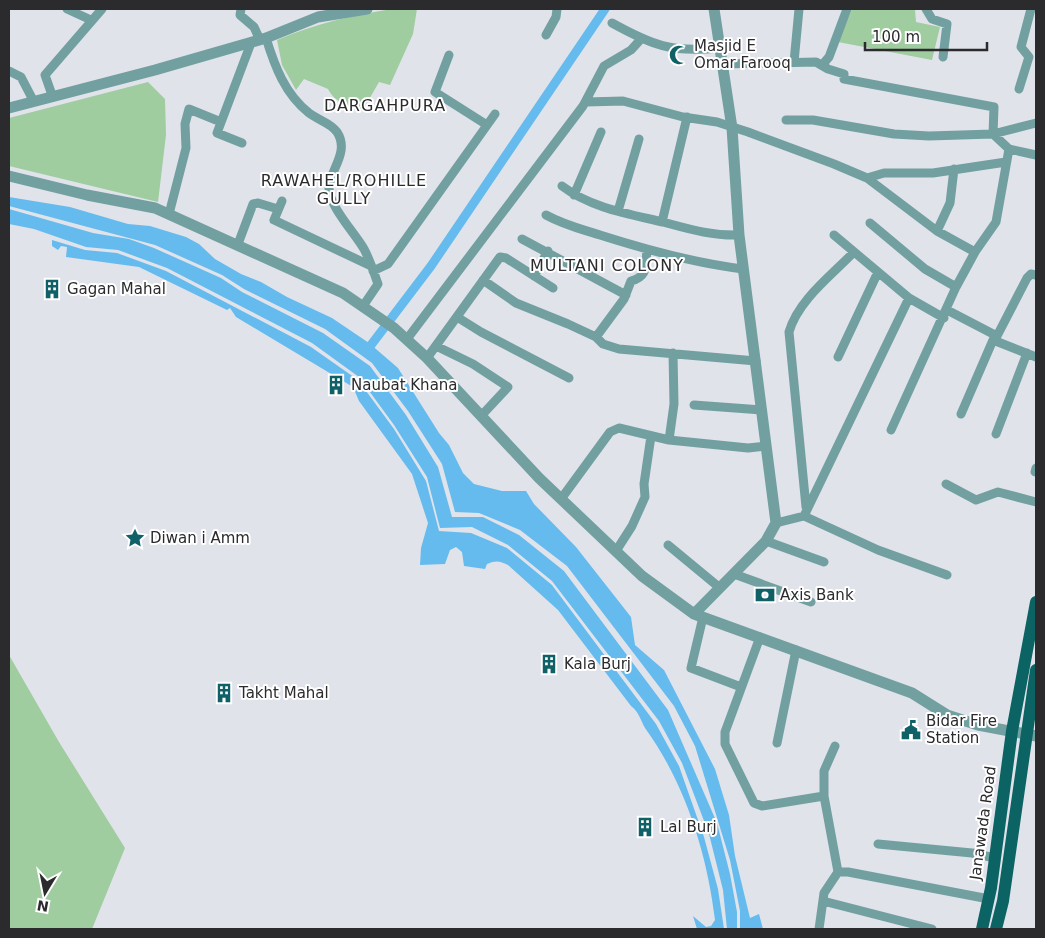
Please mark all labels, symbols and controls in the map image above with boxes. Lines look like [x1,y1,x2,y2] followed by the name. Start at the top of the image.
[865,20,988,52] scale bar
[872,28,920,46] text: 100 m
[694,37,791,72] place label: Masjid E Omar Farooq
[668,44,690,66] mosque icon: Masjid E Omar Farooq
[324,96,446,115] district label: DARGAHPURA
[261,171,427,208] district label: RAWAHEL/ROHILLE GULLY
[530,256,684,275] district label: MULTANI COLONY
[41,278,63,300] building icon: Gagan Mahal
[67,280,166,298] place label: Gagan Mahal
[325,374,347,396] building icon: Naubat Khana
[351,376,458,394] place label: Naubat Khana
[124,527,146,549] place icon: Diwan i Amm
[150,529,250,547] place label: Diwan i Amm
[754,584,776,606] bank icon: Axis Bank
[780,586,854,604] place label: Axis Bank
[538,653,560,675] building icon: Kala Burj
[564,655,631,673] place label: Kala Burj
[213,682,235,704] building icon: Takht Mahal
[238,684,329,702] place label: Takht Mahal
[926,712,997,747] place label: Bidar Fire Station
[900,719,922,741] public building icon: Bidar Fire Station
[966,765,1000,882] street label: Janawada Road
[634,816,656,838] building icon: Lal Burj
[660,818,717,836] place label: Lal Burj
[20,868,70,918] north arrow
[36,897,50,915] text: N

